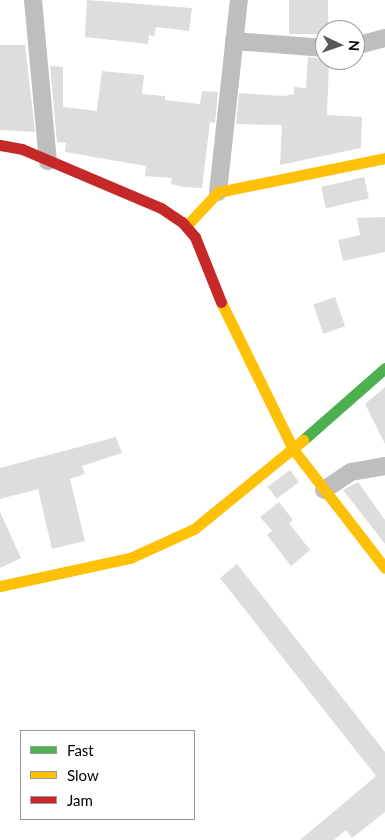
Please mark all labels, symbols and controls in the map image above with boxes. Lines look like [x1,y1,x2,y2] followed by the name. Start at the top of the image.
[315,20,365,70] north arrow
[346,40,363,52] text: N
[20,730,195,820] legend
[67,741,94,759] text: Fast
[67,766,99,784] text: Slow
[67,791,93,809] text: Jam

